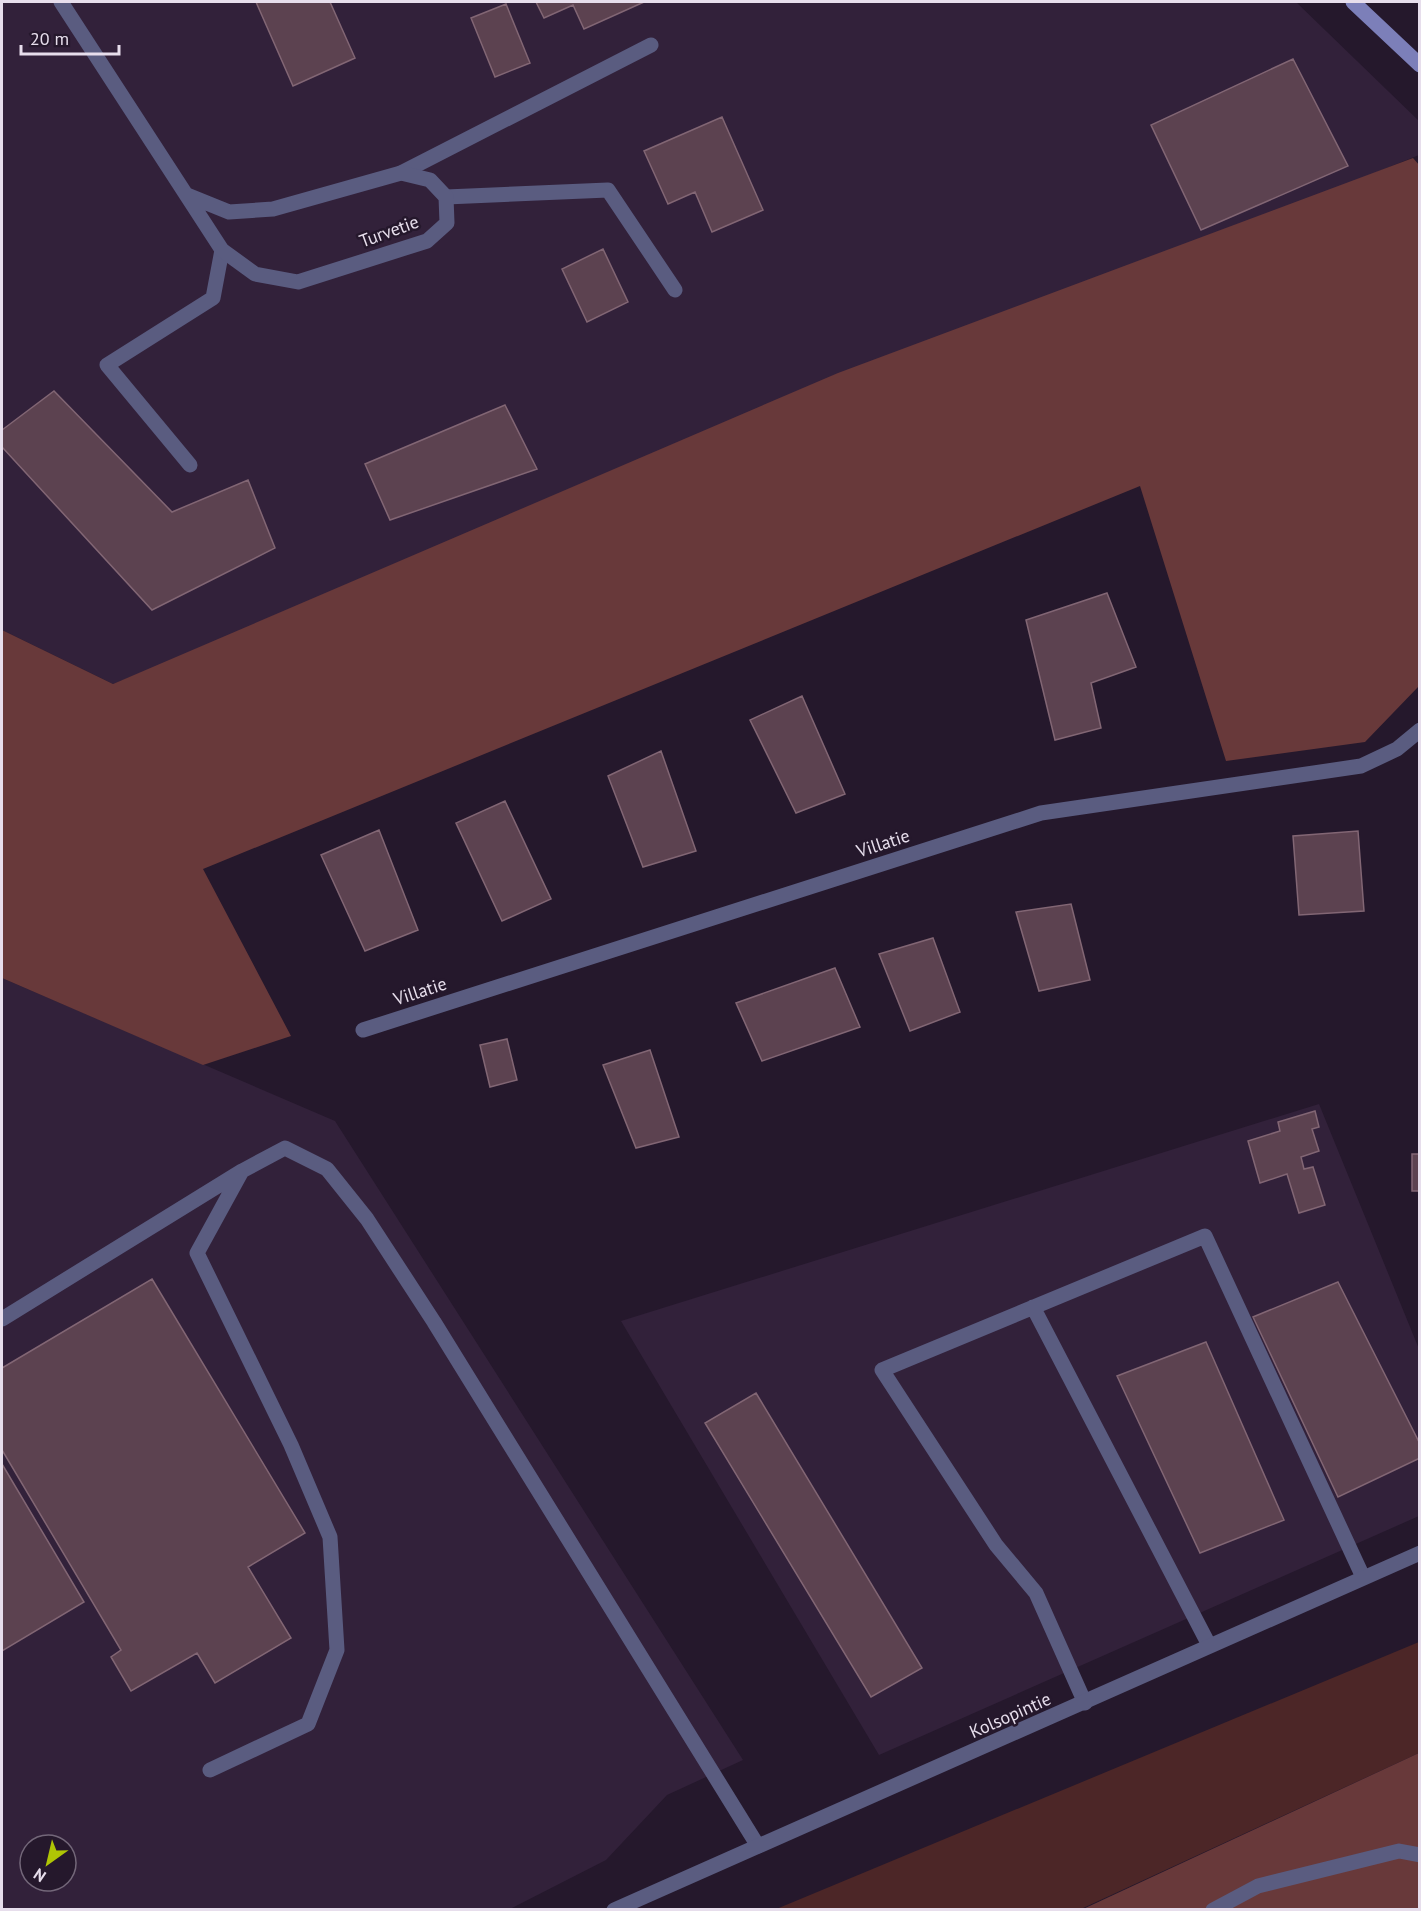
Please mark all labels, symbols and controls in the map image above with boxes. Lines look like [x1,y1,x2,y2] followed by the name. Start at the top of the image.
[21,18,118,56] scale bar
[30,27,69,50] text: 20 m
[356,210,422,252] street label: Turvetie
[853,824,912,863] street label: Villatie
[390,972,449,1011] street label: Villatie
[966,1687,1054,1743] street label: Kolsopintie
[18,1833,78,1893] north arrow
[30,1864,50,1887] text: N

